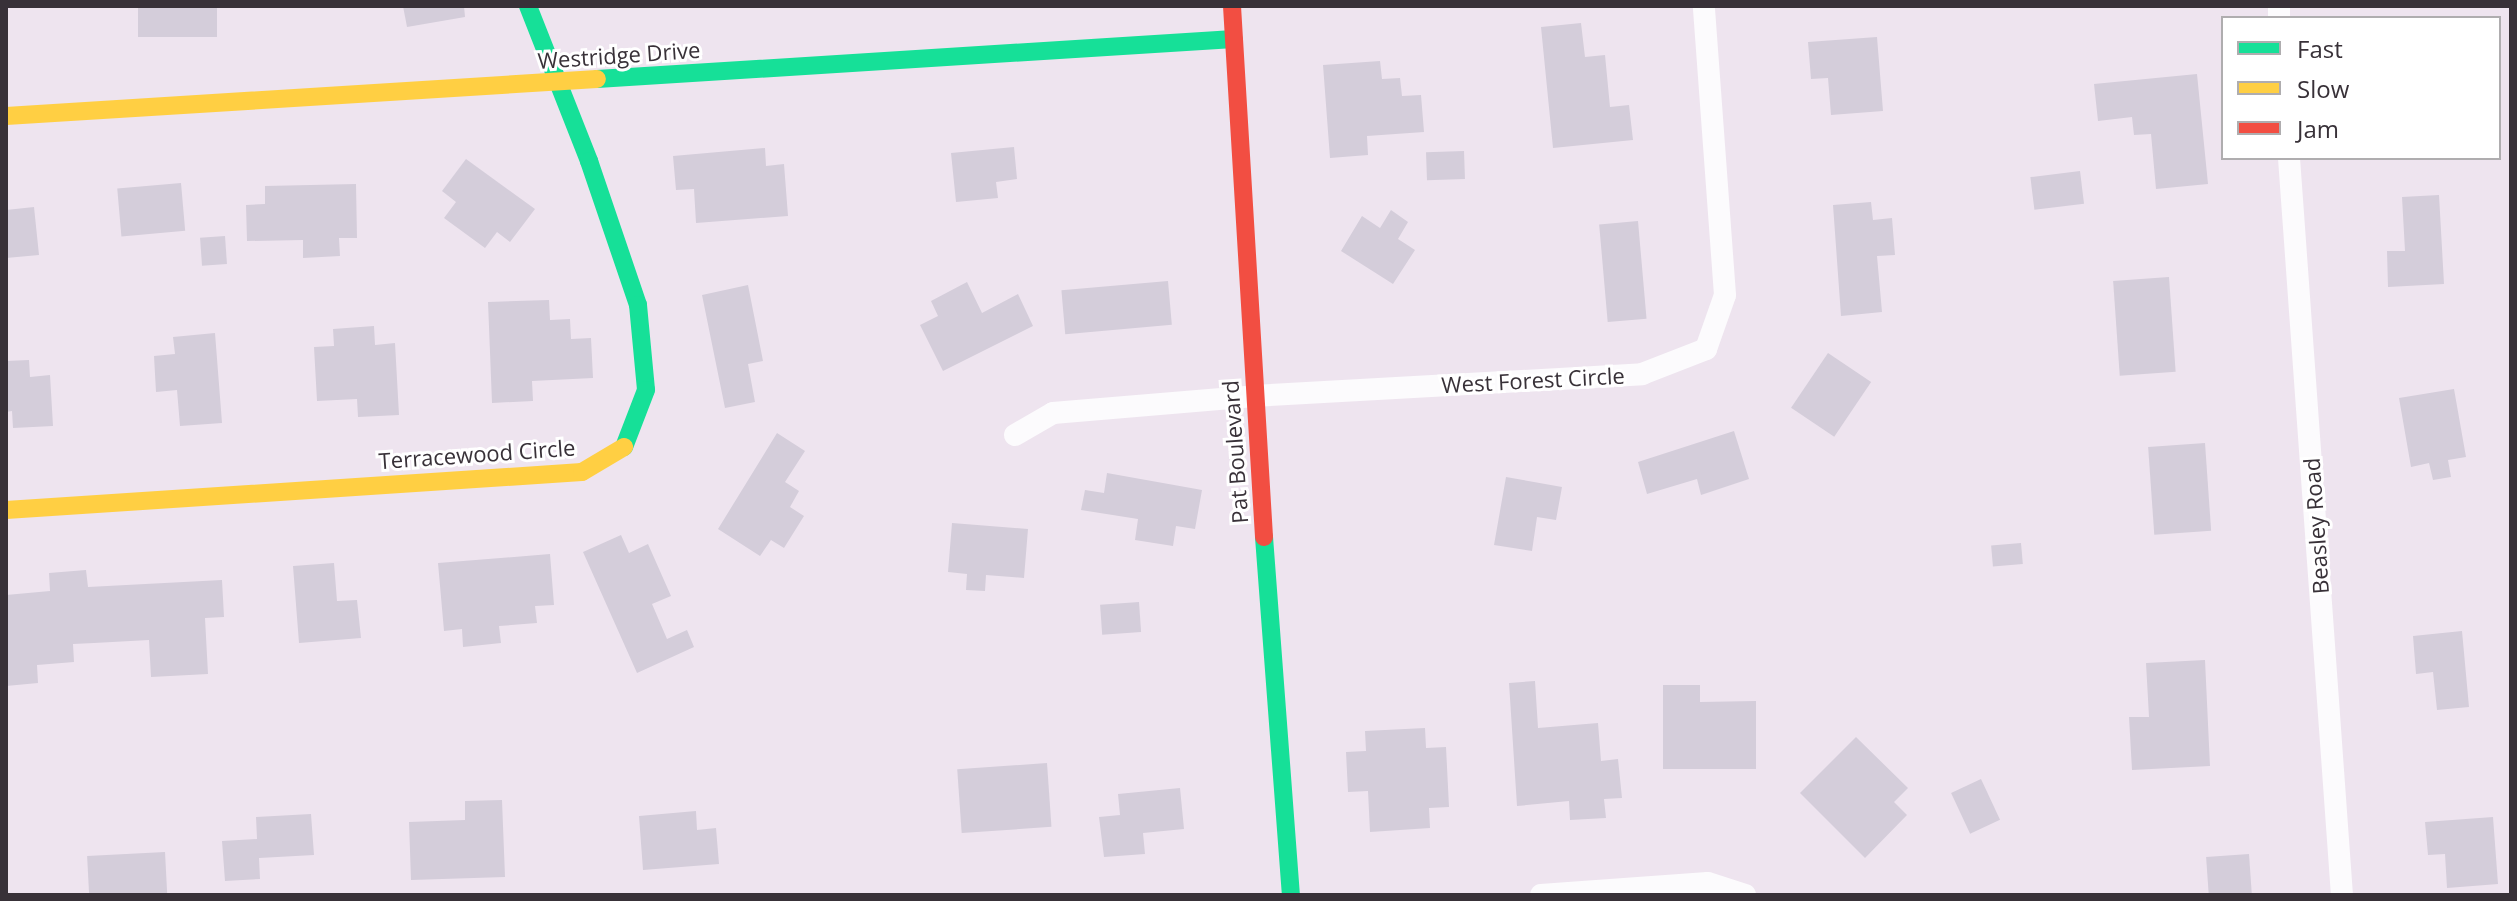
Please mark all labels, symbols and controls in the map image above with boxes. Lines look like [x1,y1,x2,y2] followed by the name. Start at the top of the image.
[2221,16,2501,160] legend
[2297,32,2343,65] text: Fast
[537,36,701,74] street label: Westridge Drive
[2297,72,2349,105] text: Slow
[2297,112,2339,145] text: Jam
[1441,362,1625,398] street label: West Forest Circle
[1217,379,1253,525] street label: Pat Boulevard
[378,434,576,474] street label: Terracewood Circle
[2298,457,2334,595] street label: Beasley Road

